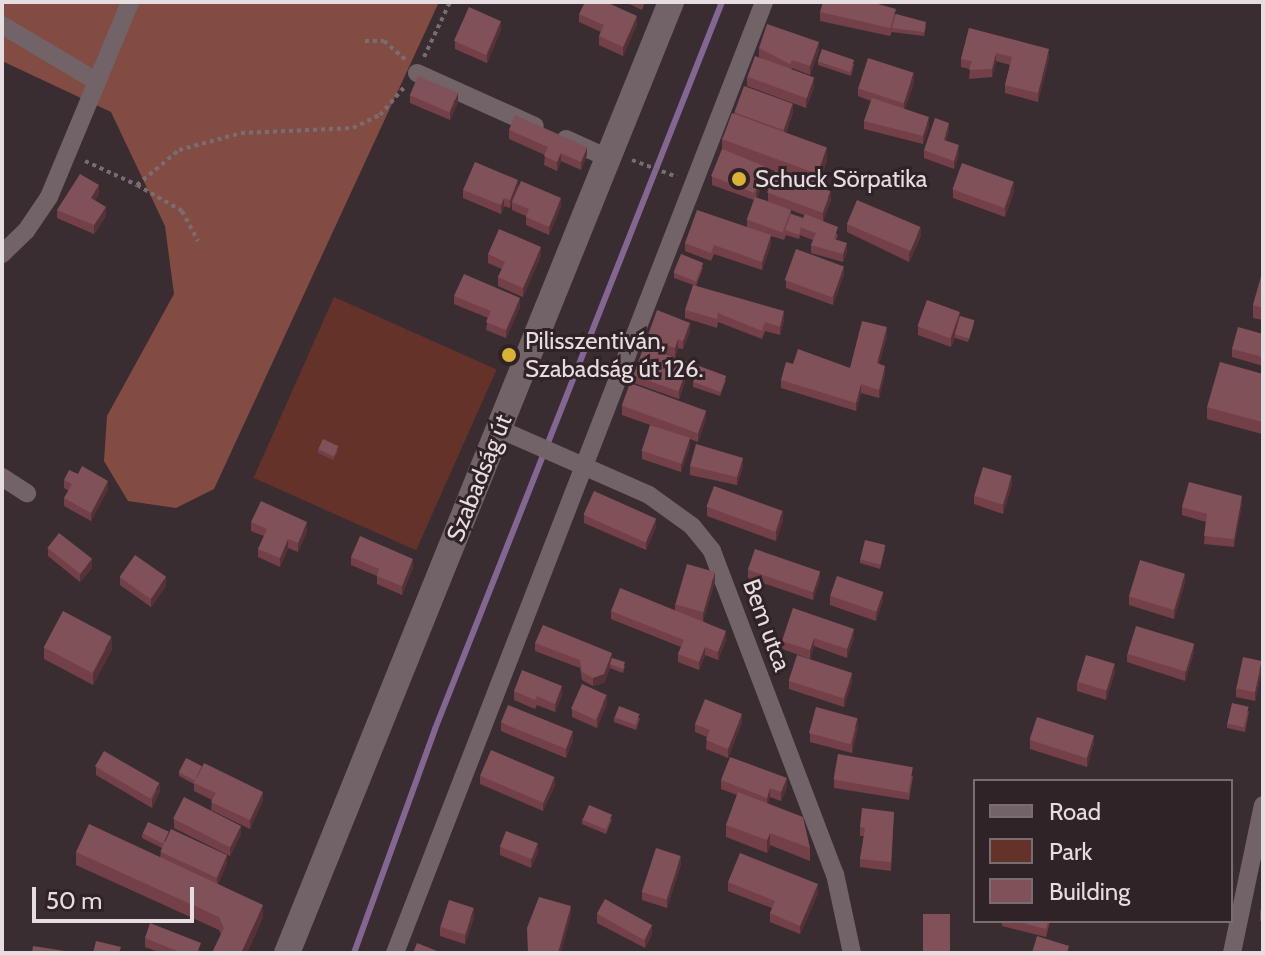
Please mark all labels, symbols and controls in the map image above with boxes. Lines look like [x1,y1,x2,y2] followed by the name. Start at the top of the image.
[755,165,927,193] place label: Schuck Sörpatika
[730,170,748,188] marker: Schuck Sörpatika
[525,327,704,383] place label: Pilisszentiván, Szabadság út 126.
[500,346,518,364] marker: Pilisszentiván, Szabadság út 126.
[441,410,517,546] street label: Szabadság út
[737,575,797,675] street label: Bem utca
[973,779,1233,923] legend
[1049,797,1101,826] text: Road
[1049,837,1092,866] text: Park
[36,871,198,921] scale bar
[1049,877,1130,906] text: Building
[46,886,102,915] text: 50 m

